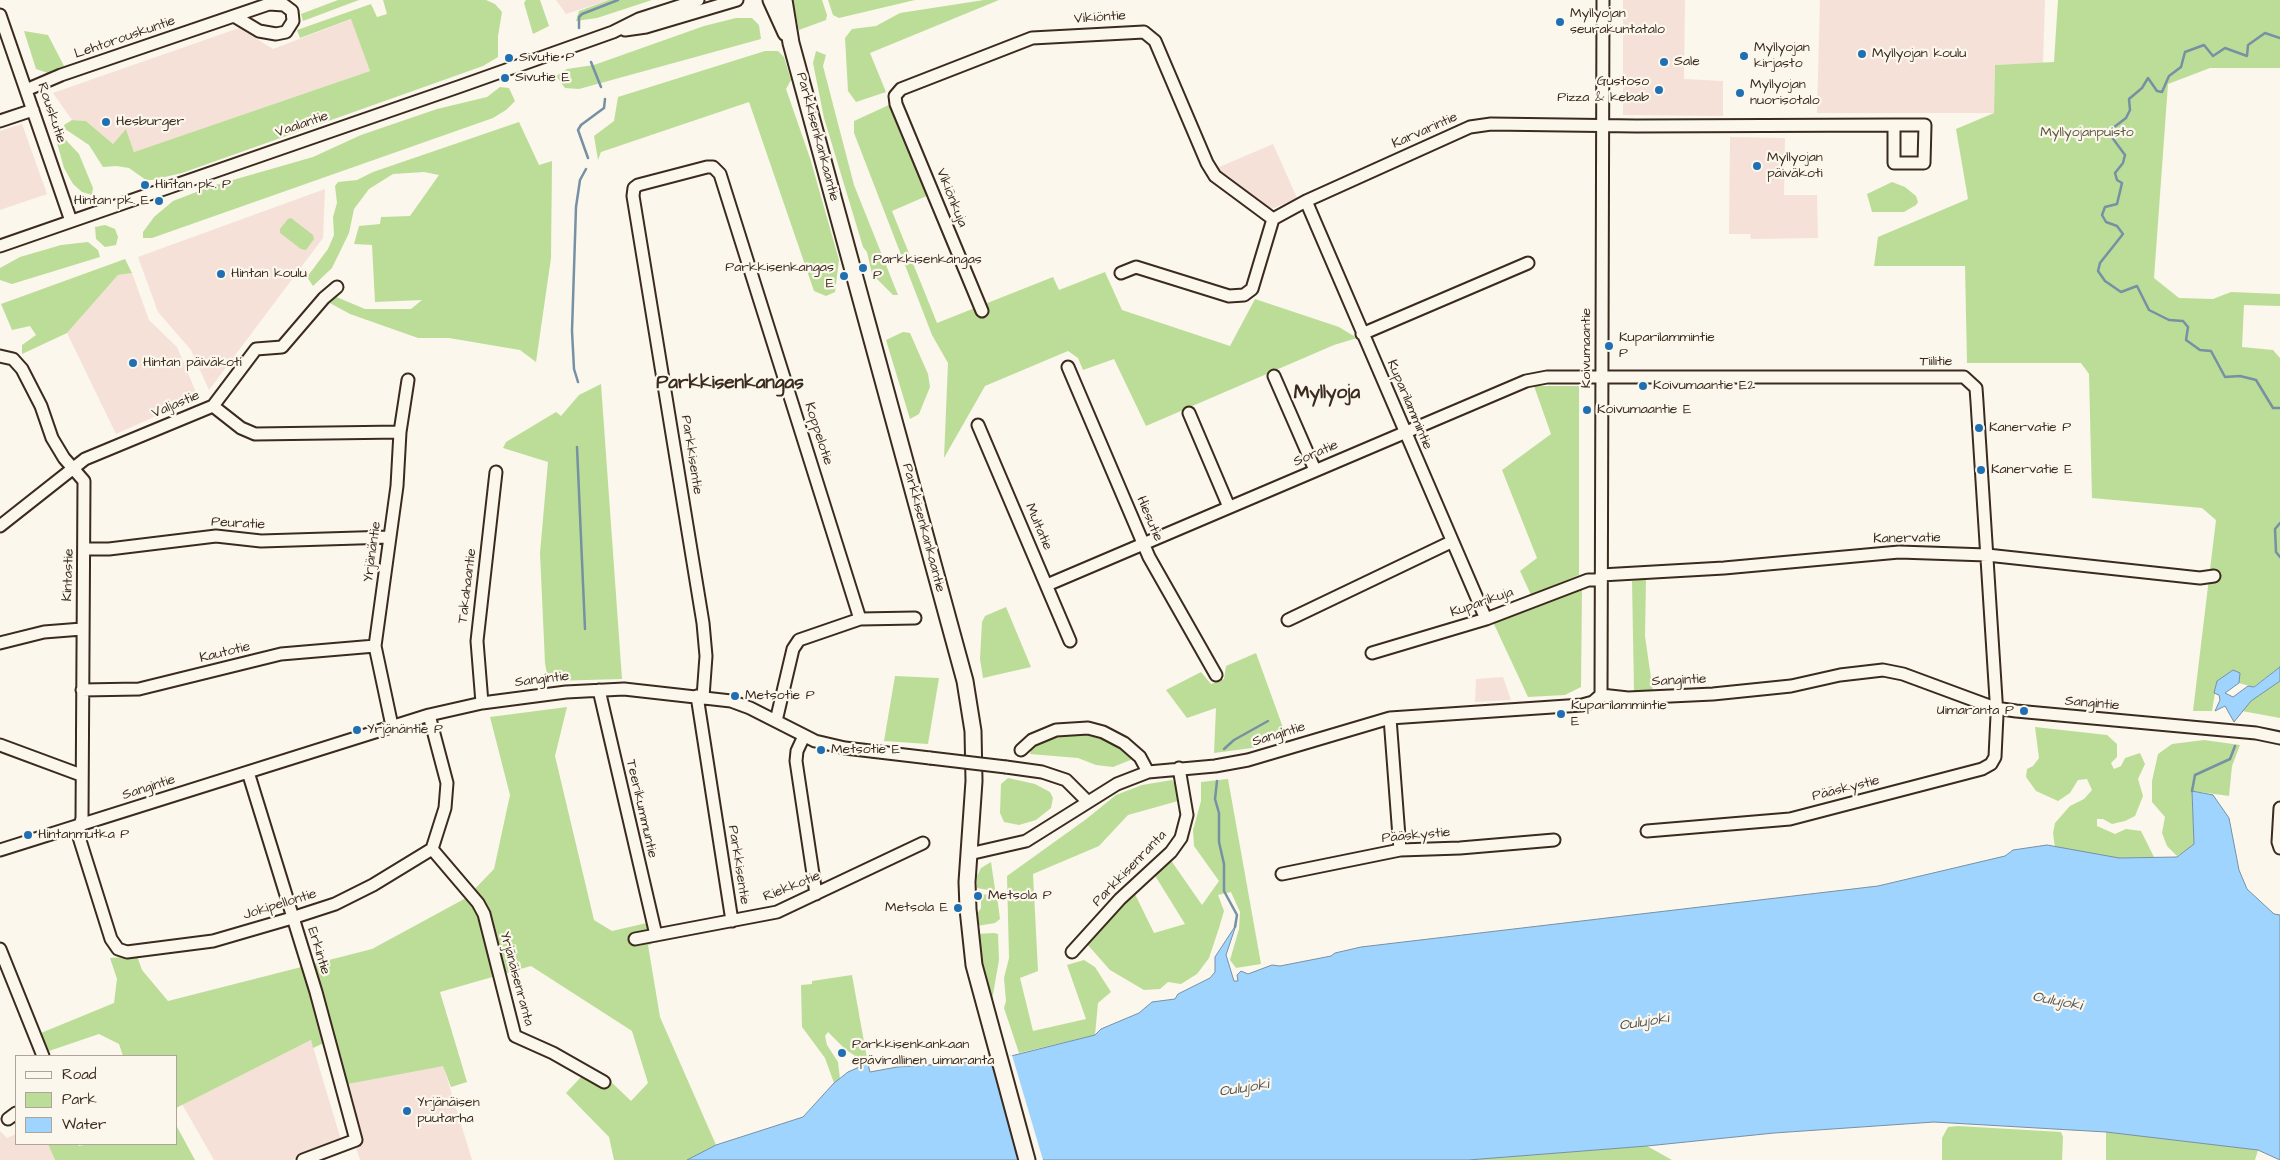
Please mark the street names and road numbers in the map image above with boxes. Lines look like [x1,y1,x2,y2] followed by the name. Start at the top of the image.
[1074,8,1126,28] street label: Vikiöntie
[72,13,178,63] street label: Lehtorouskuntie
[792,71,842,203] street label: Parkkisenkankaantie
[33,80,69,146] street label: Rouskutie
[273,108,331,142] street label: Vaalantie
[1390,109,1460,153] street label: Karvarintie
[932,166,970,230] street label: Vikiönkuja
[1579,308,1595,388] street label: Koivumaantie
[1920,354,1952,370] street label: Tiilitie
[1383,358,1435,452] street label: Kuparilammintie
[150,387,202,423] street label: Valjastie
[800,401,836,467] street label: Koppelotie
[676,414,706,496] street label: Parkkisentie
[1291,437,1341,471] street label: Soratie
[898,462,948,594] street label: Parkkisenkankaantie
[1132,494,1166,544] street label: Hiesutie
[1021,501,1055,553] street label: Multatie
[211,514,265,534] street label: Peuratie
[360,520,386,584] street label: Yrjänäntie
[1873,530,1941,548] street label: Kanervatie
[60,548,78,602] street label: Kintastie
[455,548,481,624] street label: Takahaantie
[1448,584,1516,622] street label: Kuparikuja
[198,639,252,667] street label: Kautotie
[514,668,570,692] street label: Sangintie
[1651,671,1707,691] street label: Sangintie
[2064,693,2120,715] street label: Sangintie
[1250,719,1308,751] street label: Sangintie
[621,758,661,860] street label: Teerikummuntie
[120,772,178,804] street label: Sangintie
[1811,773,1881,805] street label: Pääskystie
[723,824,753,906] street label: Parkkisentie
[1381,825,1451,847] street label: Pääskystie
[1089,827,1171,911] street label: Parkkisenranta
[761,868,823,906] street label: Riekkotie
[241,886,319,924] street label: Jokipellontie
[303,925,333,977] street label: Erkintie
[495,930,537,1028] street label: Yrjänäisenranta

